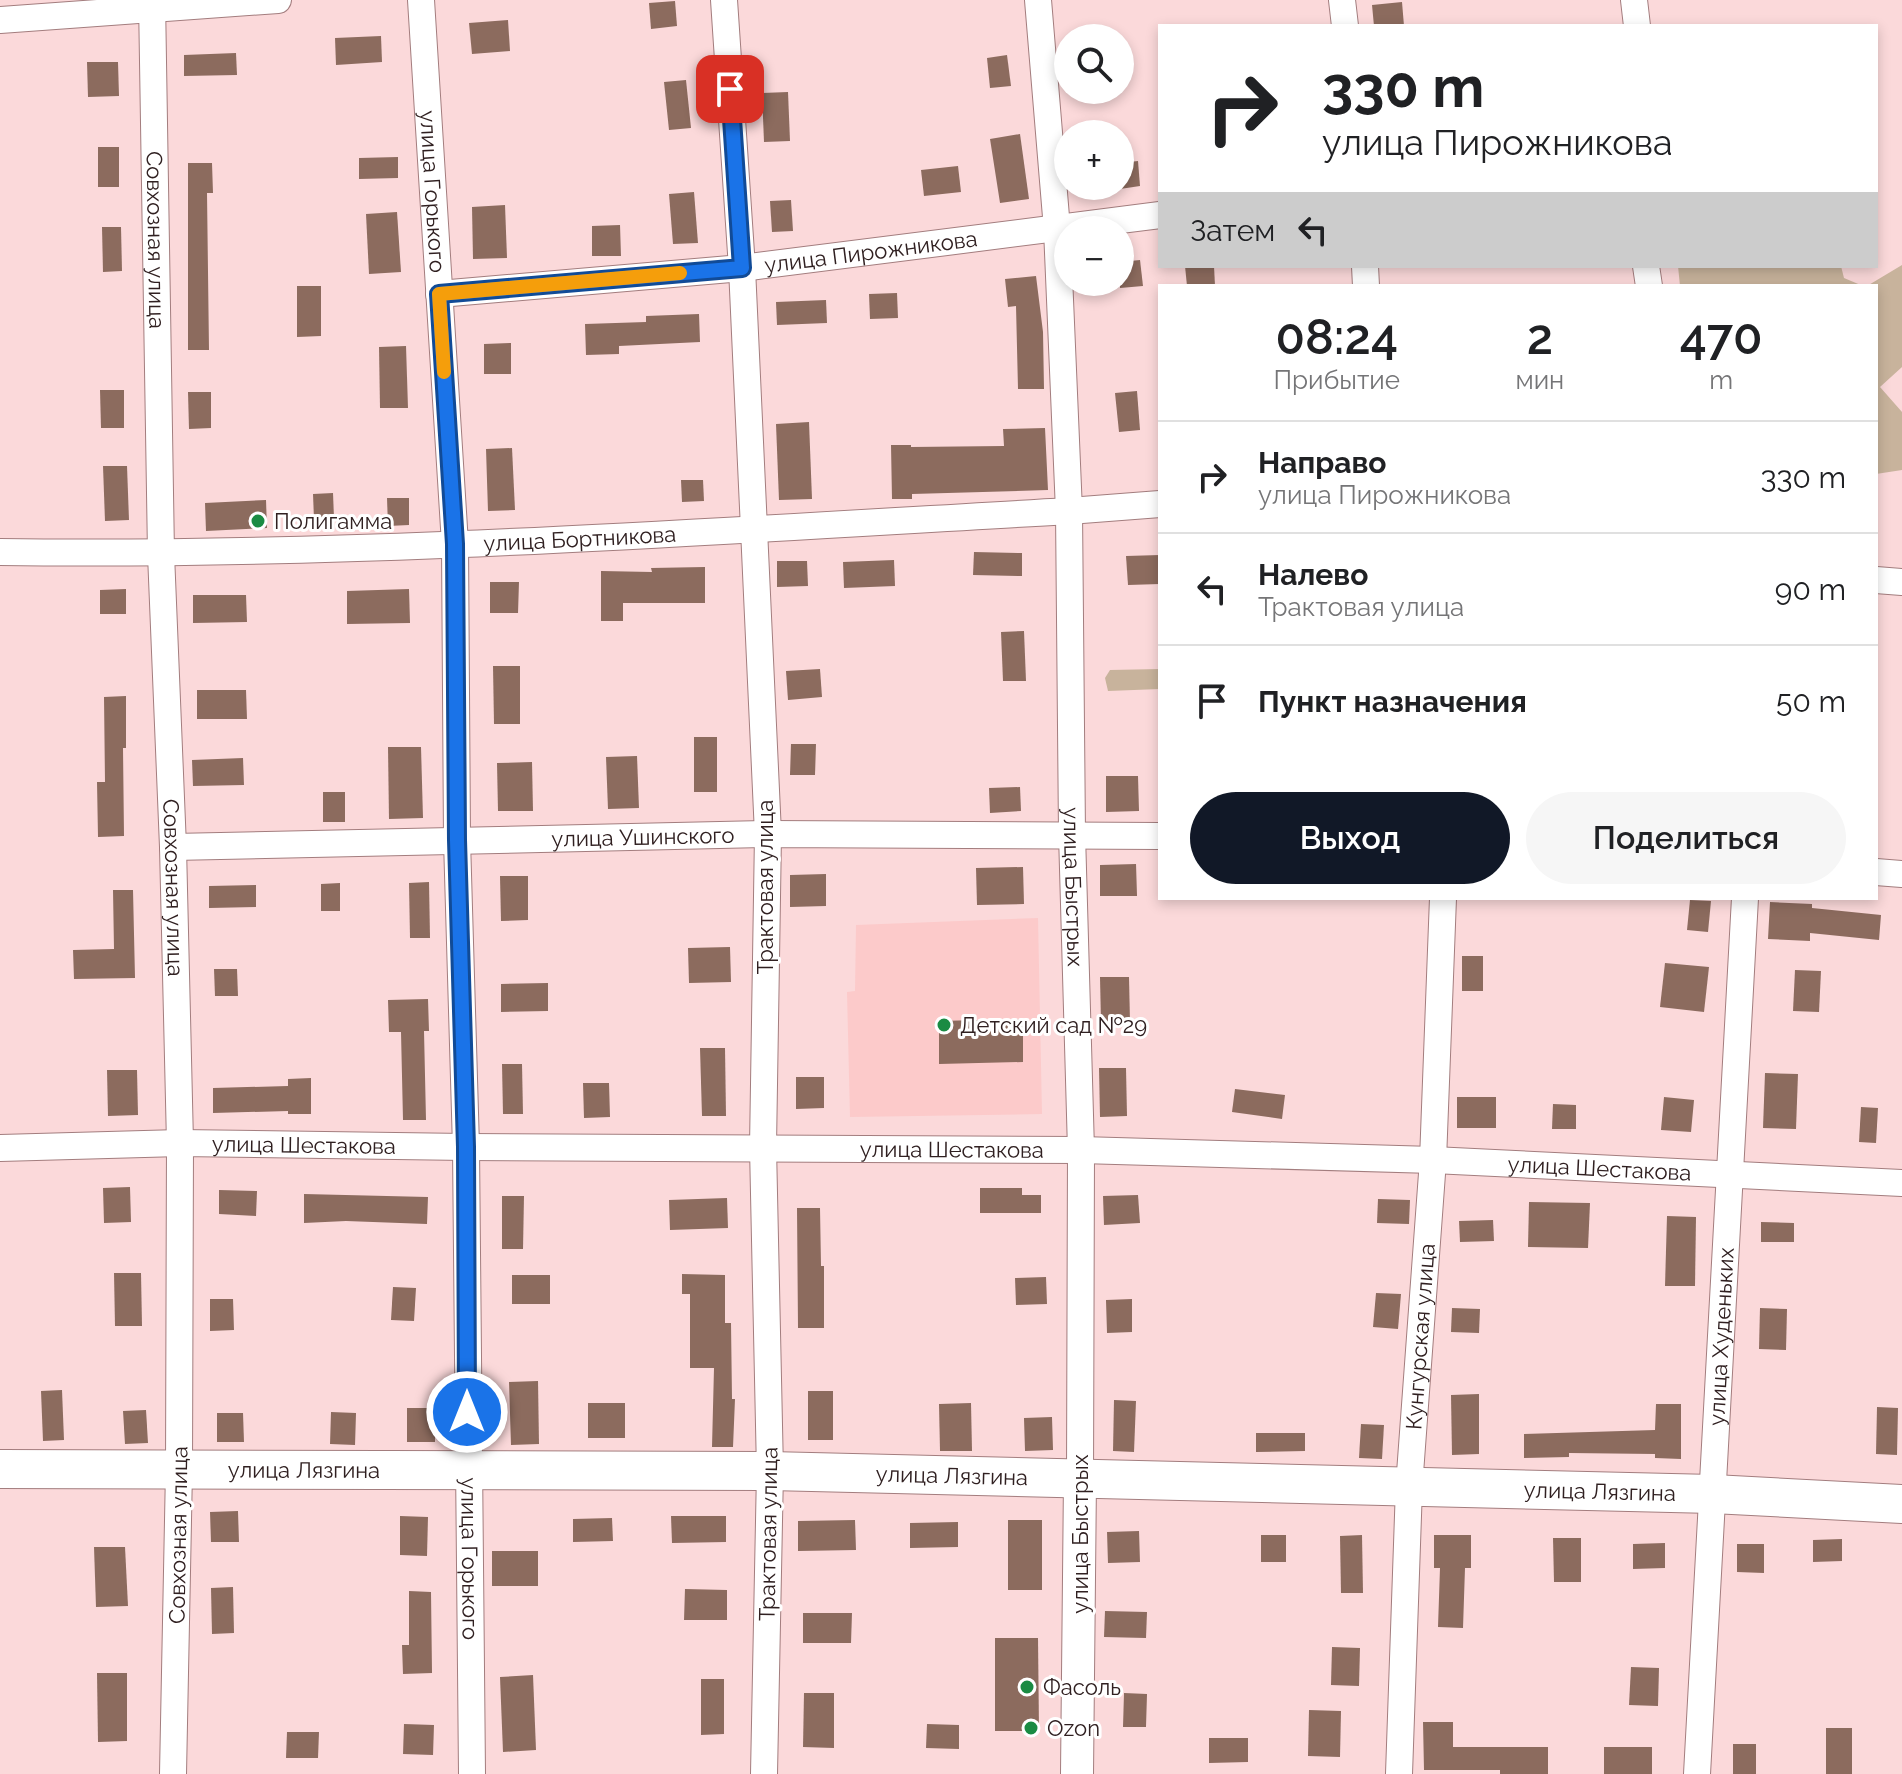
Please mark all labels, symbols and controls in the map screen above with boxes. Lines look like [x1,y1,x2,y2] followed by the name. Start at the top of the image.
[1054,24,1134,296] map controls
[1054,24,1134,104] button: search
[1322,54,1484,120] text: 330 m
[696,55,764,123] pin
[1190,56,1294,160] icon: right
[708,67,752,111] icon: arrive
[415,110,451,274] street label: улица Горького
[1054,120,1134,200] button: +
[1322,121,1673,163] text: улица Пирожникова
[141,151,170,329] street label: Совхозная улица
[1291,208,1335,252] icon: left
[1190,213,1275,248] text: Затем
[1054,216,1134,296] button: −
[763,225,979,278] street label: улица Пирожникова
[1276,309,1398,365] text: 08:24
[1527,309,1553,365] text: 2
[1680,309,1763,365] text: 470
[1273,365,1400,395] text: Прибытие
[1515,365,1564,395] text: мин
[1709,365,1733,395] text: m
[1258,445,1387,480] text: Направо
[1190,455,1234,499] icon: right
[1760,460,1846,495] text: 330 m
[1258,480,1511,510] text: улица Пирожникова
[274,508,392,534] place label: Полигамма
[249,512,267,530] marker: Полигамма
[483,521,677,556] street label: улица Бортникова
[1258,557,1368,592] text: Налево
[1190,567,1234,611] icon: left
[1775,572,1846,607] text: 90 m
[1258,592,1464,622] text: Трактовая улица
[1190,679,1234,723] icon: arrive
[1258,684,1527,719] text: Пункт назначения
[1776,684,1846,719] text: 50 m
[1190,792,1510,884] button: Выход
[1526,792,1846,884] button: Поделиться
[158,798,189,977] street label: Совхозная улица
[752,800,778,974] street label: Трактовая улица
[1059,807,1089,967] street label: улица Быстрых
[551,822,735,852] street label: улица Ушинского
[960,1012,1147,1038] place label: Детский сад №29
[935,1016,953,1034] marker: Детский сад №29
[212,1130,396,1159] street label: улица Шестакова
[860,1136,1044,1163] street label: улица Шестакова
[1507,1151,1692,1186] street label: улица Шестакова
[1400,1243,1440,1431] street label: Кунгурская улица
[1703,1247,1739,1427] street label: улица Худеньких
[425,1370,509,1454] position arrow
[163,1446,193,1624] street label: Совхозная улица
[753,1447,783,1621] street label: Трактовая улица
[1067,1454,1093,1614] street label: улица Быстрых
[228,1457,380,1483] street label: улица Лязгина
[876,1461,1028,1490] street label: улица Лязгина
[1523,1476,1676,1506] street label: улица Лязгина
[456,1477,484,1640] street label: улица Горького
[1043,1674,1121,1700] place label: Фасоль
[1018,1678,1036,1696] marker: Фасоль
[1047,1715,1100,1741] place label: Ozon
[1022,1719,1040,1737] marker: Ozon

